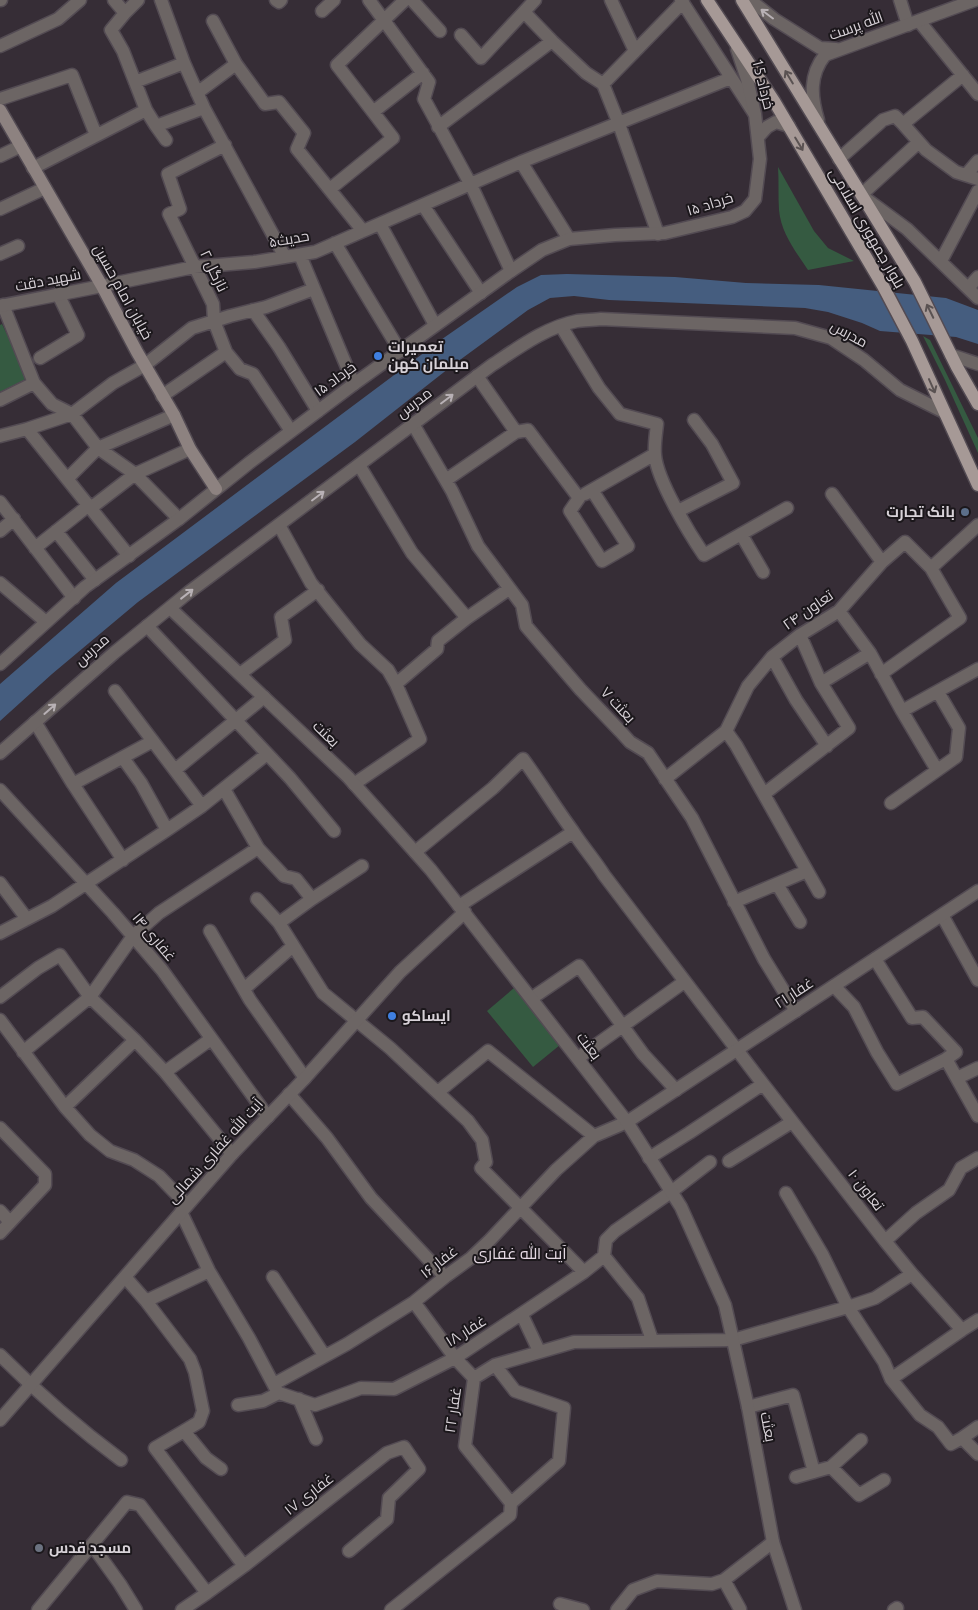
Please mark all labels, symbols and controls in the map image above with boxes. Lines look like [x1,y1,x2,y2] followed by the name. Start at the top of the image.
[826,7,886,45] street label: الله پرست
[760,9,774,19] one-way arrow
[748,57,778,111] street label: 15 خرداد
[783,71,793,85] one-way arrow
[795,137,805,151] one-way arrow
[824,165,909,292] street label: بلوار جمهوری اسلامی
[685,188,735,220] street label: ۱۵ خرداد
[267,227,310,250] street label: حدیث۵
[89,241,157,343] street label: خیابان امام حسین
[195,247,232,295] street label: نازگل ۲
[14,265,83,296] street label: شهید دقت
[924,304,934,319] one-way arrow
[827,316,871,352] street label: مدرس
[388,338,469,373] place label: تعمیرات مبلمان کهن
[372,350,384,362] marker: تعمیرات مبلمان کهن
[310,358,360,400] street label: ۱۵ خرداد
[928,378,938,393] one-way arrow
[393,384,436,423] street label: مدرس
[441,393,454,404] one-way arrow
[311,491,325,501] one-way arrow
[886,503,955,521] place label: بانک تجارت
[959,506,971,518] marker: بانک تجارت
[779,586,837,635] street label: تعاون ۲۴
[181,588,194,599] one-way arrow
[71,630,114,671] street label: مدرس
[597,683,639,726] street label: بعثت ۷
[43,704,56,715] one-way arrow
[310,717,343,750] street label: بعثت
[128,909,180,966] street label: غفاری ۱۴
[771,974,817,1012] street label: غفار ۲۱
[402,1007,451,1025] place label: ایساکو
[386,1010,398,1022] marker: ایساکو
[574,1029,605,1063] street label: بعثت
[162,1094,268,1208] street label: آیت الله غفاری شمالی
[843,1166,888,1215] street label: تعاون ۱۰
[417,1242,461,1282] street label: غفار ۱۶
[473,1243,567,1264] district label: آیت الله غفاری
[442,1312,490,1350] street label: غفار ۱۸
[441,1386,465,1434] street label: غفار ۲۲
[757,1410,780,1443] street label: بعثت
[281,1469,338,1520] street label: غفاری ۱۷
[49,1539,131,1557] place label: مسجد قدس
[33,1542,45,1554] marker: مسجد قدس

